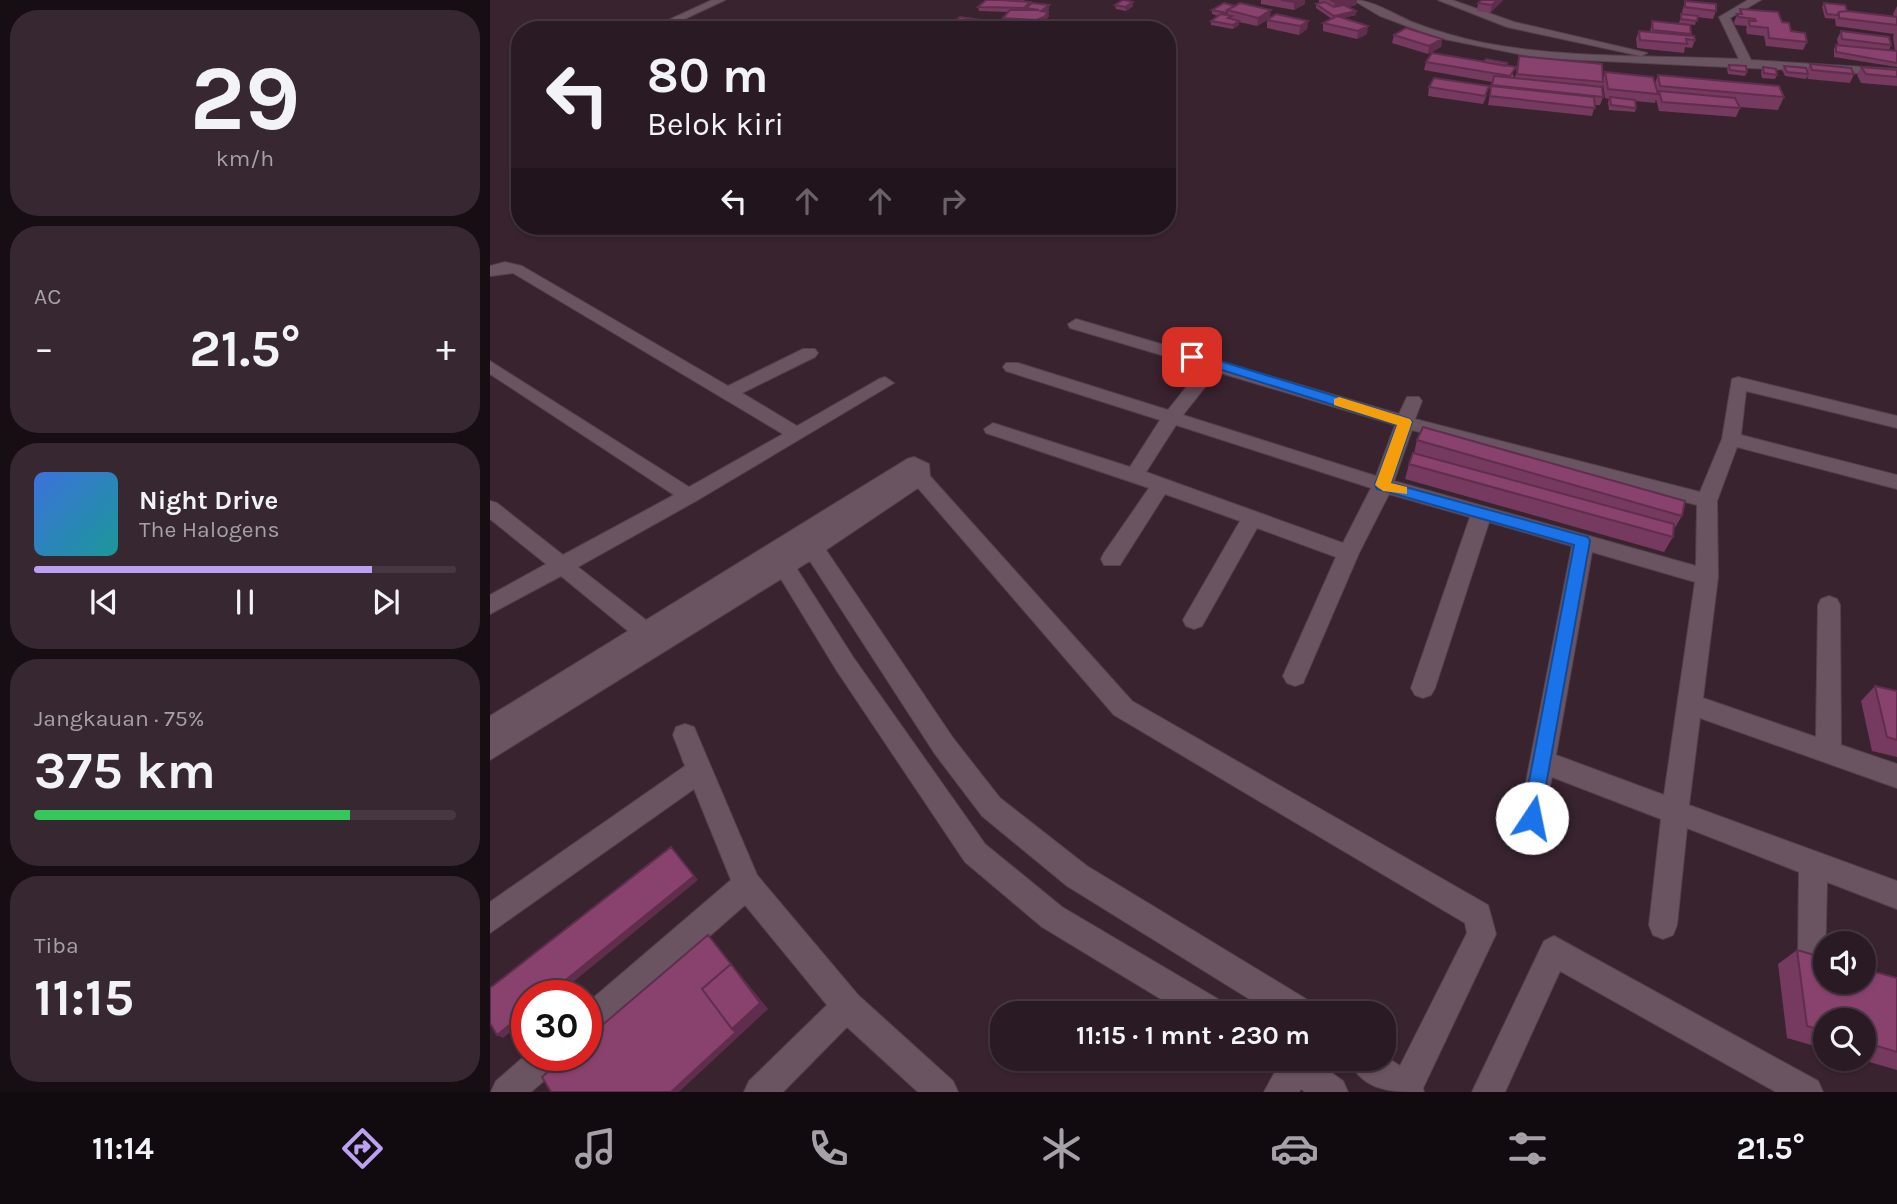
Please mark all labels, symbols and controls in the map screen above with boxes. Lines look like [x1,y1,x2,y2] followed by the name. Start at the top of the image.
[190,46,300,152] text: 29
[647,47,769,104] text: 80 m
[532,49,623,140] icon: left
[647,106,784,143] text: Belok kiri
[216,145,274,172] text: km/h
[715,182,753,220] icon: left
[788,182,826,220] icon: ahead
[861,182,899,220] icon: ahead
[934,182,972,220] icon: right
[34,283,61,310] text: AC
[189,318,301,379] text: 21.5°
[34,326,54,371] text: −
[436,326,456,371] text: +
[1162,327,1222,387] pin
[1173,338,1211,376] icon: arrive
[139,485,278,516] text: Night Drive
[139,516,279,543] text: The Halogens
[85,583,123,621] icon: previous
[226,583,264,621] icon: pause
[367,583,405,621] icon: next
[34,705,204,732] text: Jangkauan · 75%
[34,740,216,801] text: 375 km
[1495,781,1569,855] position arrow
[1813,931,1876,1071] map controls
[1813,931,1876,994] button: sound
[34,932,79,959] text: Tiba
[34,967,134,1028] text: 11:15
[511,980,602,1071] speed limit sign: 30
[1813,1008,1876,1071] button: search
[1076,1020,1310,1051] text: 11:15 · 1 mnt · 230 m
[338,1124,387,1173] icon: directions
[571,1124,620,1173] icon: music
[804,1124,853,1173] icon: phone
[1037,1124,1086,1173] icon: climate
[1270,1124,1319,1173] icon: car
[1503,1124,1552,1173] icon: filters
[92,1130,154,1167] text: 11:14
[1736,1130,1805,1167] text: 21.5°

